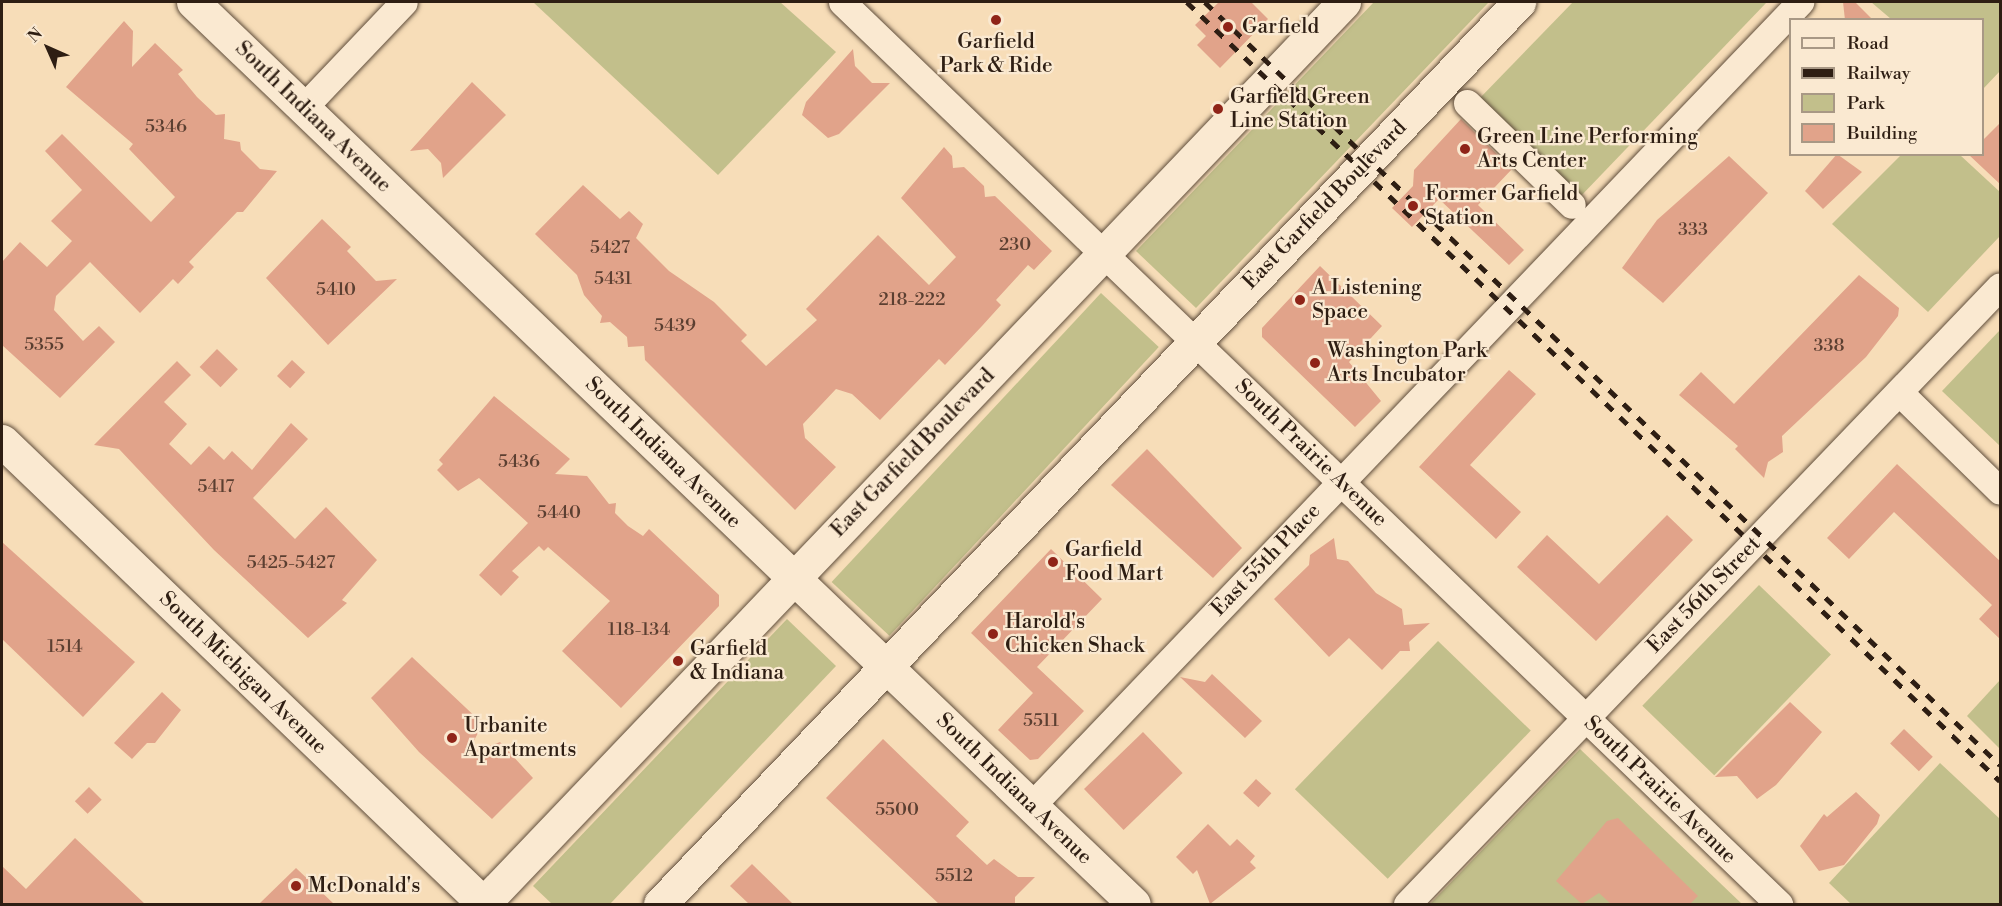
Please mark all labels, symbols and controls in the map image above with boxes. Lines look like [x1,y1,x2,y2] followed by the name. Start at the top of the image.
[989,13,1003,27] marker: Garfield Park & Ride
[1242,14,1319,40] place label: Garfield
[18,18,78,78] north arrow
[1219,18,1237,36] marker: Garfield
[1789,18,1984,156] legend
[24,24,47,47] text: N
[939,29,1053,79] place label: Garfield Park & Ride
[1847,32,1889,55] text: Road
[230,36,396,198] street label: South Indiana Avenue
[1847,62,1910,85] text: Railway
[1230,84,1370,134] place label: Garfield Green Line Station
[1847,92,1884,115] text: Park
[1211,102,1225,116] marker: Garfield Green Line Station
[1238,115,1412,295] street label: East Garfield Boulevard
[145,116,187,138] house number: 5346
[1847,122,1917,145] text: Building
[1477,124,1698,174] place label: Green Line Performing Arts Center
[1458,142,1472,156] marker: Green Line Performing Arts Center
[1425,181,1578,231] place label: Former Garfield Station
[1406,199,1420,213] marker: Former Garfield Station
[1678,219,1708,241] house number: 333
[999,234,1031,256] house number: 230
[590,237,630,259] house number: 5427
[594,268,632,290] house number: 5431
[1312,275,1422,325] place label: A Listening Space
[316,279,356,301] house number: 5410
[879,289,945,311] house number: 218-222
[1293,293,1307,307] marker: A Listening Space
[654,315,696,337] house number: 5439
[24,334,64,356] house number: 5355
[1814,335,1844,357] house number: 338
[1327,338,1487,388] place label: Washington Park Arts Incubator
[1308,356,1322,370] marker: Washington Park Arts Incubator
[826,363,1000,543] street label: East Garfield Boulevard
[580,372,746,534] street label: South Indiana Avenue
[1230,374,1392,532] street label: South Prairie Avenue
[498,451,540,473] house number: 5436
[198,476,234,498] house number: 5417
[1206,499,1326,621] street label: East 55th Place
[537,502,581,524] house number: 5440
[1642,532,1766,658] street label: East 56th Street
[1065,537,1163,587] place label: Garfield Food Mart
[247,552,335,574] house number: 5425-5427
[1046,555,1060,569] marker: Garfield Food Mart
[154,586,332,760] street label: South Michigan Avenue
[1005,609,1144,659] place label: Harold's Chicken Shack
[608,619,670,641] house number: 118-134
[986,627,1000,641] marker: Harold's Chicken Shack
[47,636,83,658] house number: 1514
[690,636,784,686] place label: Garfield & Indiana
[671,654,685,668] marker: Garfield & Indiana
[931,708,1097,870] street label: South Indiana Avenue
[1023,710,1059,732] house number: 5511
[1579,711,1741,869] street label: South Prairie Avenue
[464,713,576,763] place label: Urbanite Apartments
[445,731,459,745] marker: Urbanite Apartments
[875,799,919,821] house number: 5500
[935,865,973,887] house number: 5512
[308,873,420,899] place label: McDonald's
[289,879,303,893] marker: McDonald's

